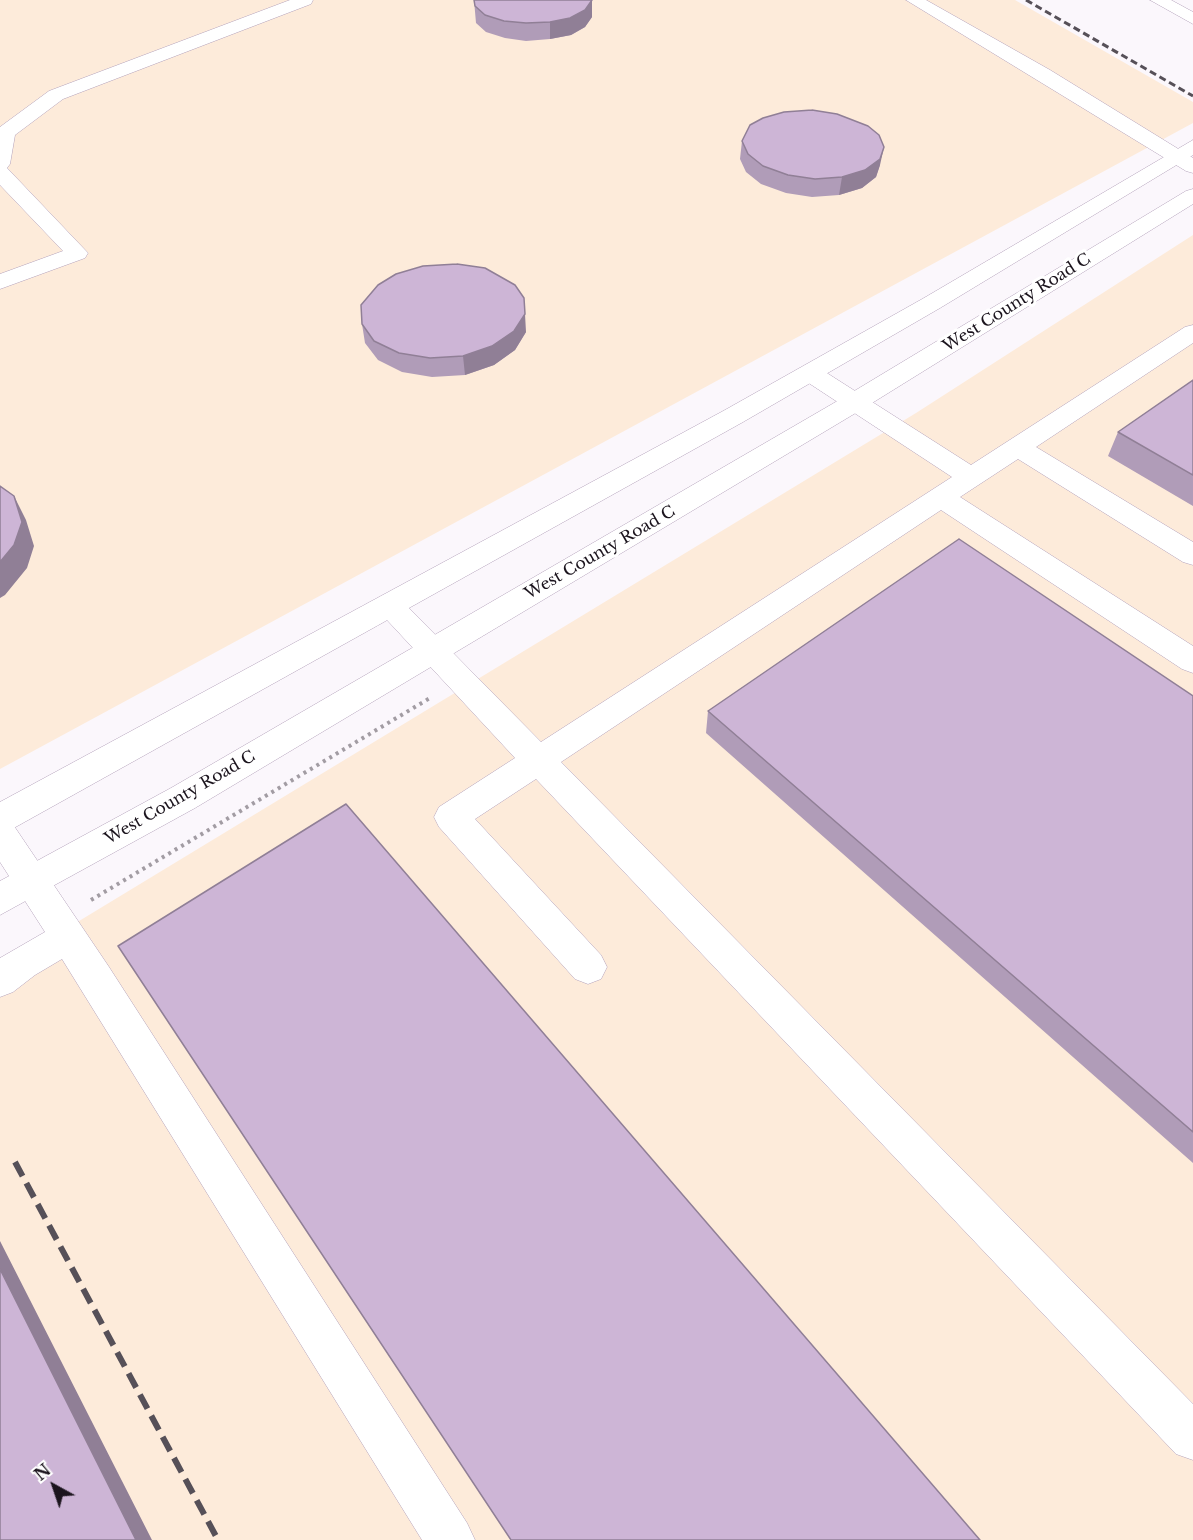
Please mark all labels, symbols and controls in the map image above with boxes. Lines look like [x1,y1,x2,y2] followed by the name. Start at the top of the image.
[940,250,1094,356] street label: West County Road C
[521,502,679,604] street label: West County Road C
[101,747,259,849] street label: West County Road C
[24,1456,84,1516] north arrow
[30,1460,55,1485] text: N

